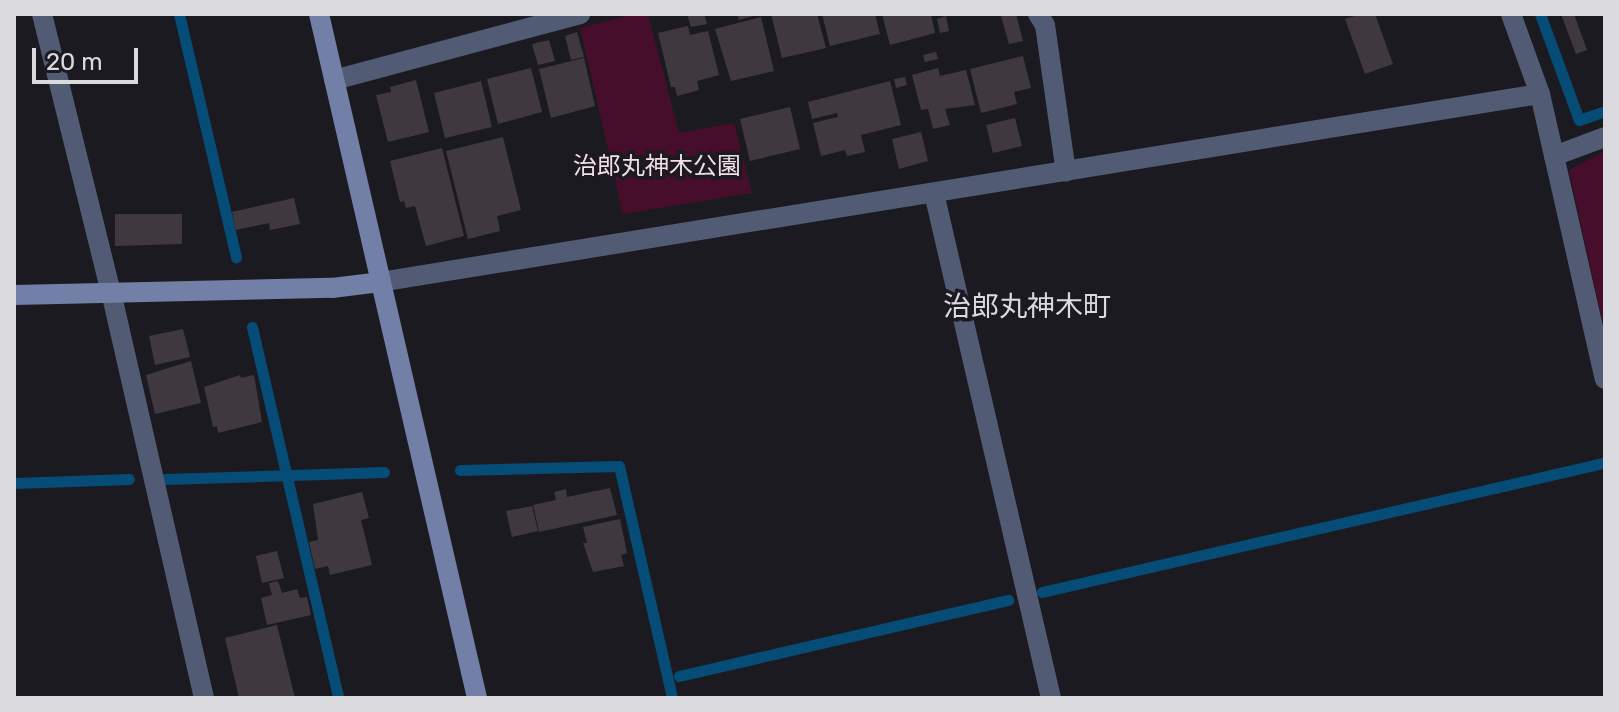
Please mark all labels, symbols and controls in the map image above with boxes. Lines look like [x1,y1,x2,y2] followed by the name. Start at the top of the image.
[36,32,142,82] scale bar
[46,48,103,76] text: 20 m
[573,153,741,181] park label: 治郎丸神木公園
[943,290,1111,324] district label: 治郎丸神木町

